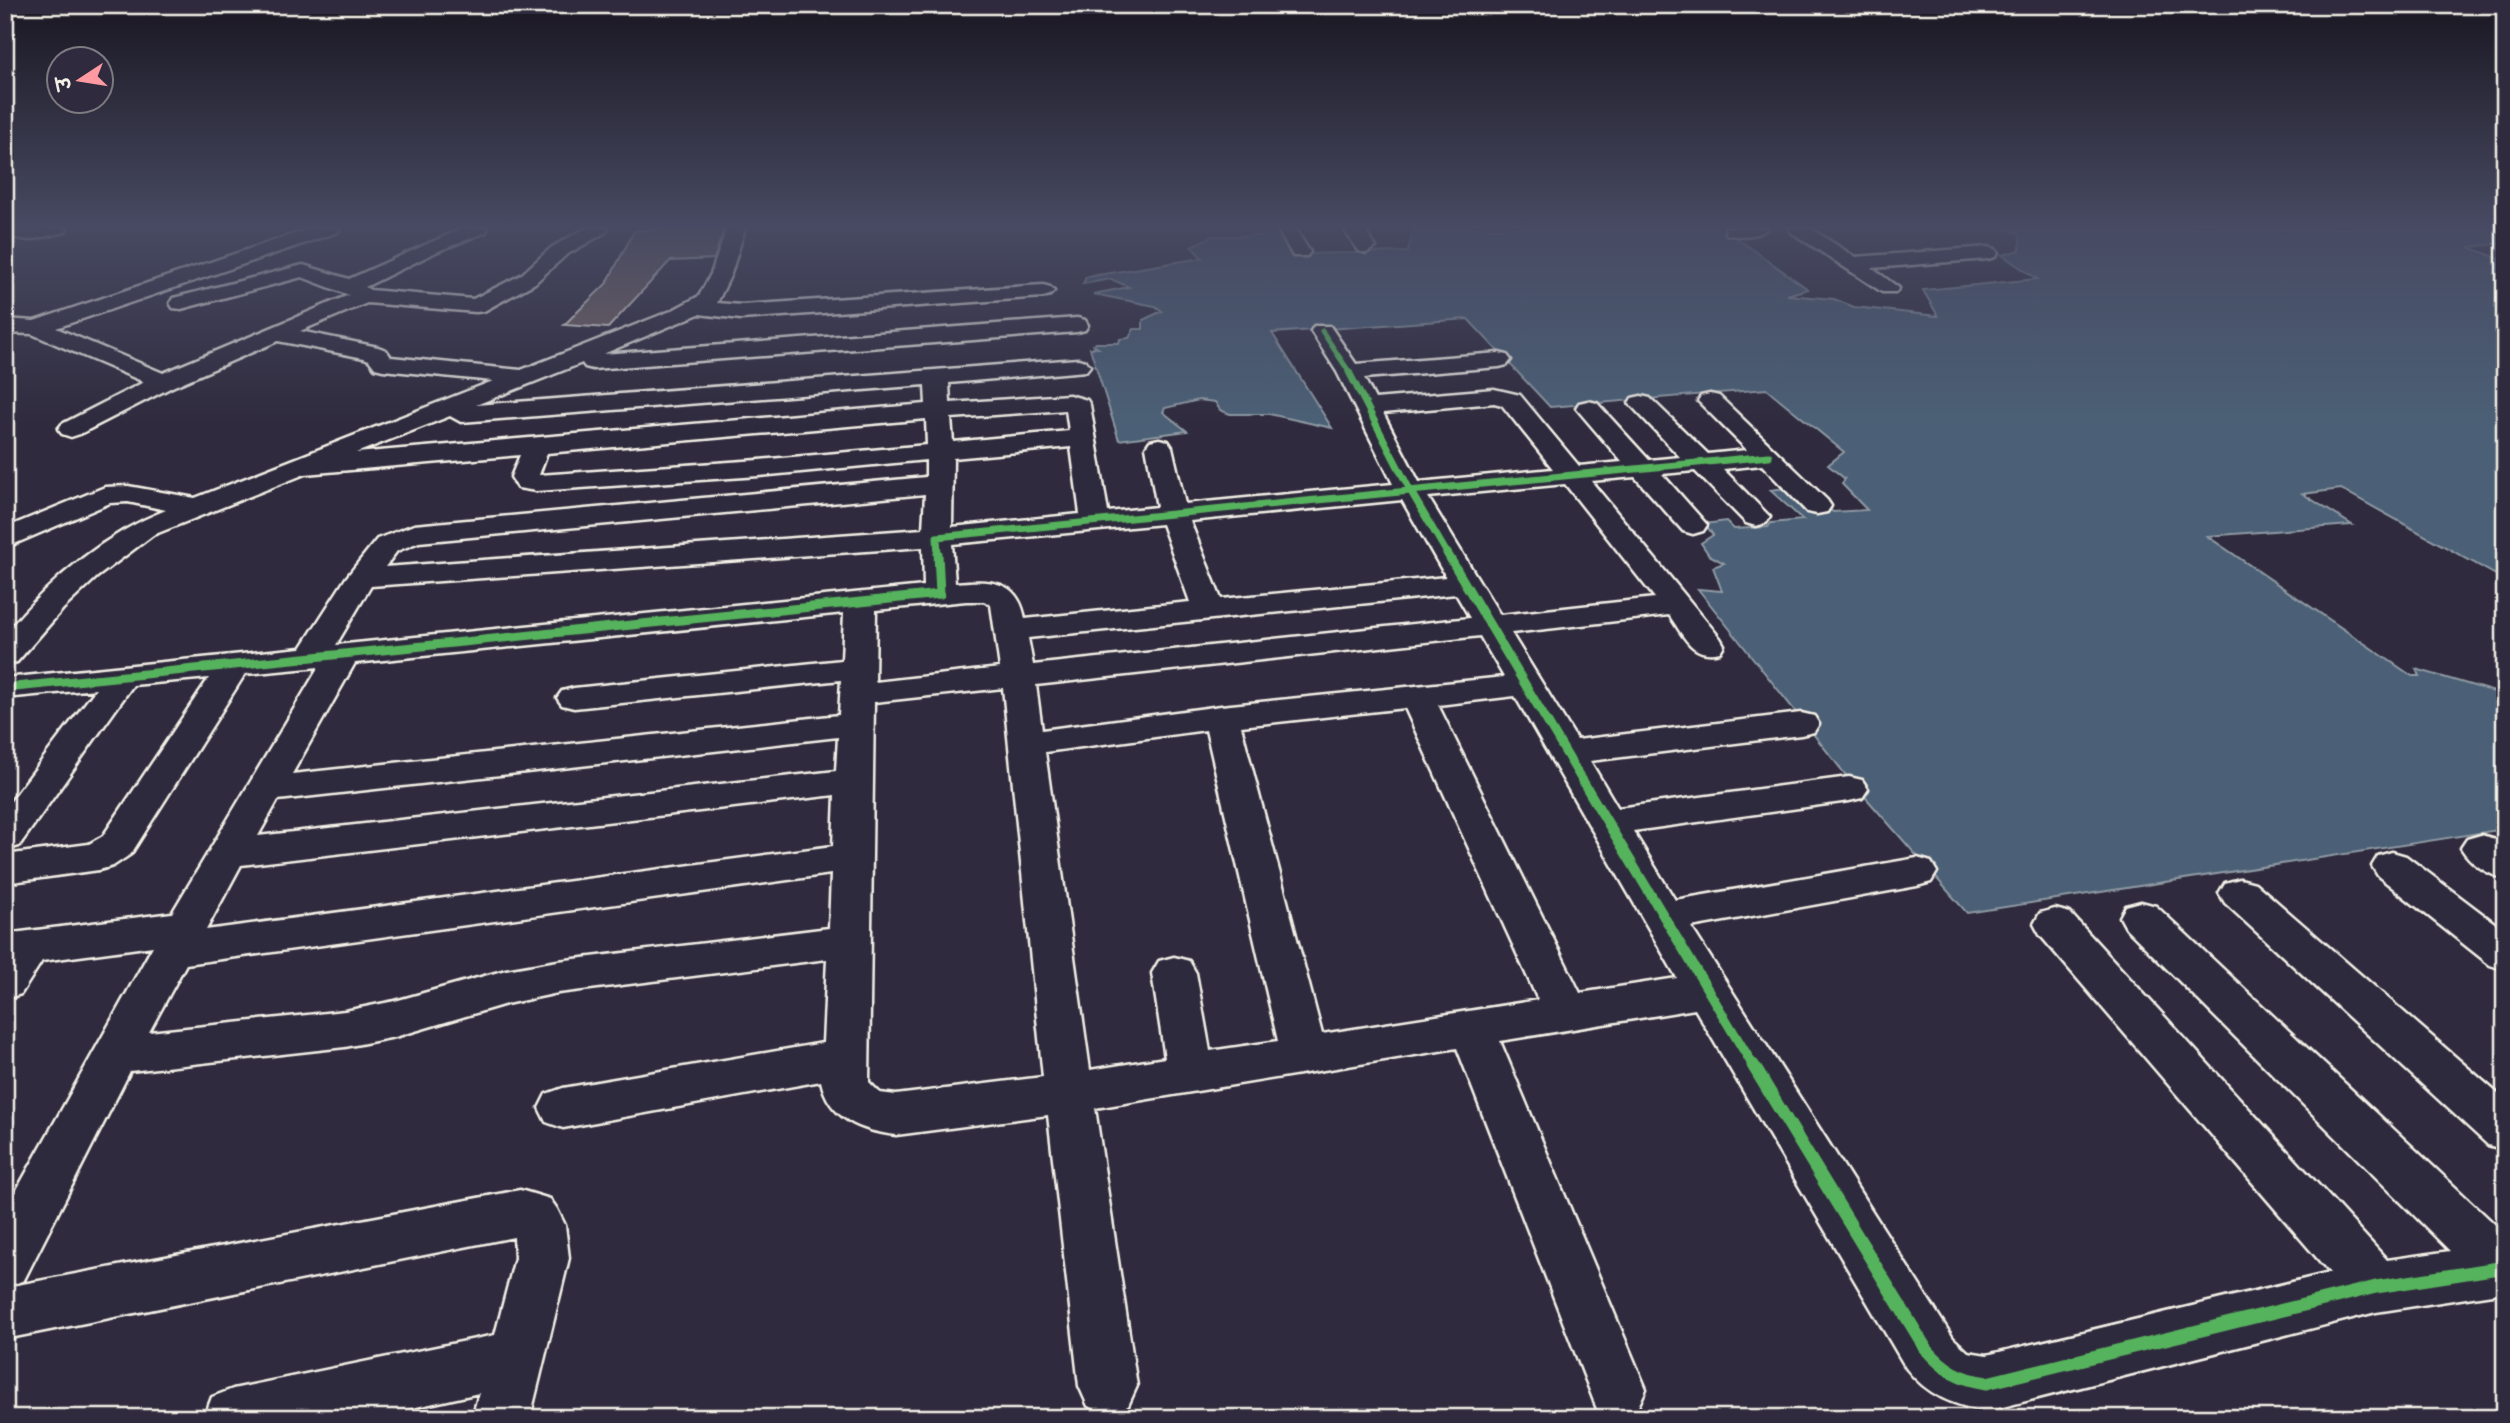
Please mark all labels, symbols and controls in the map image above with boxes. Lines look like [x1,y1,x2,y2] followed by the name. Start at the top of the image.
[46,46,116,116] north arrow
[49,73,77,94] text: उ

